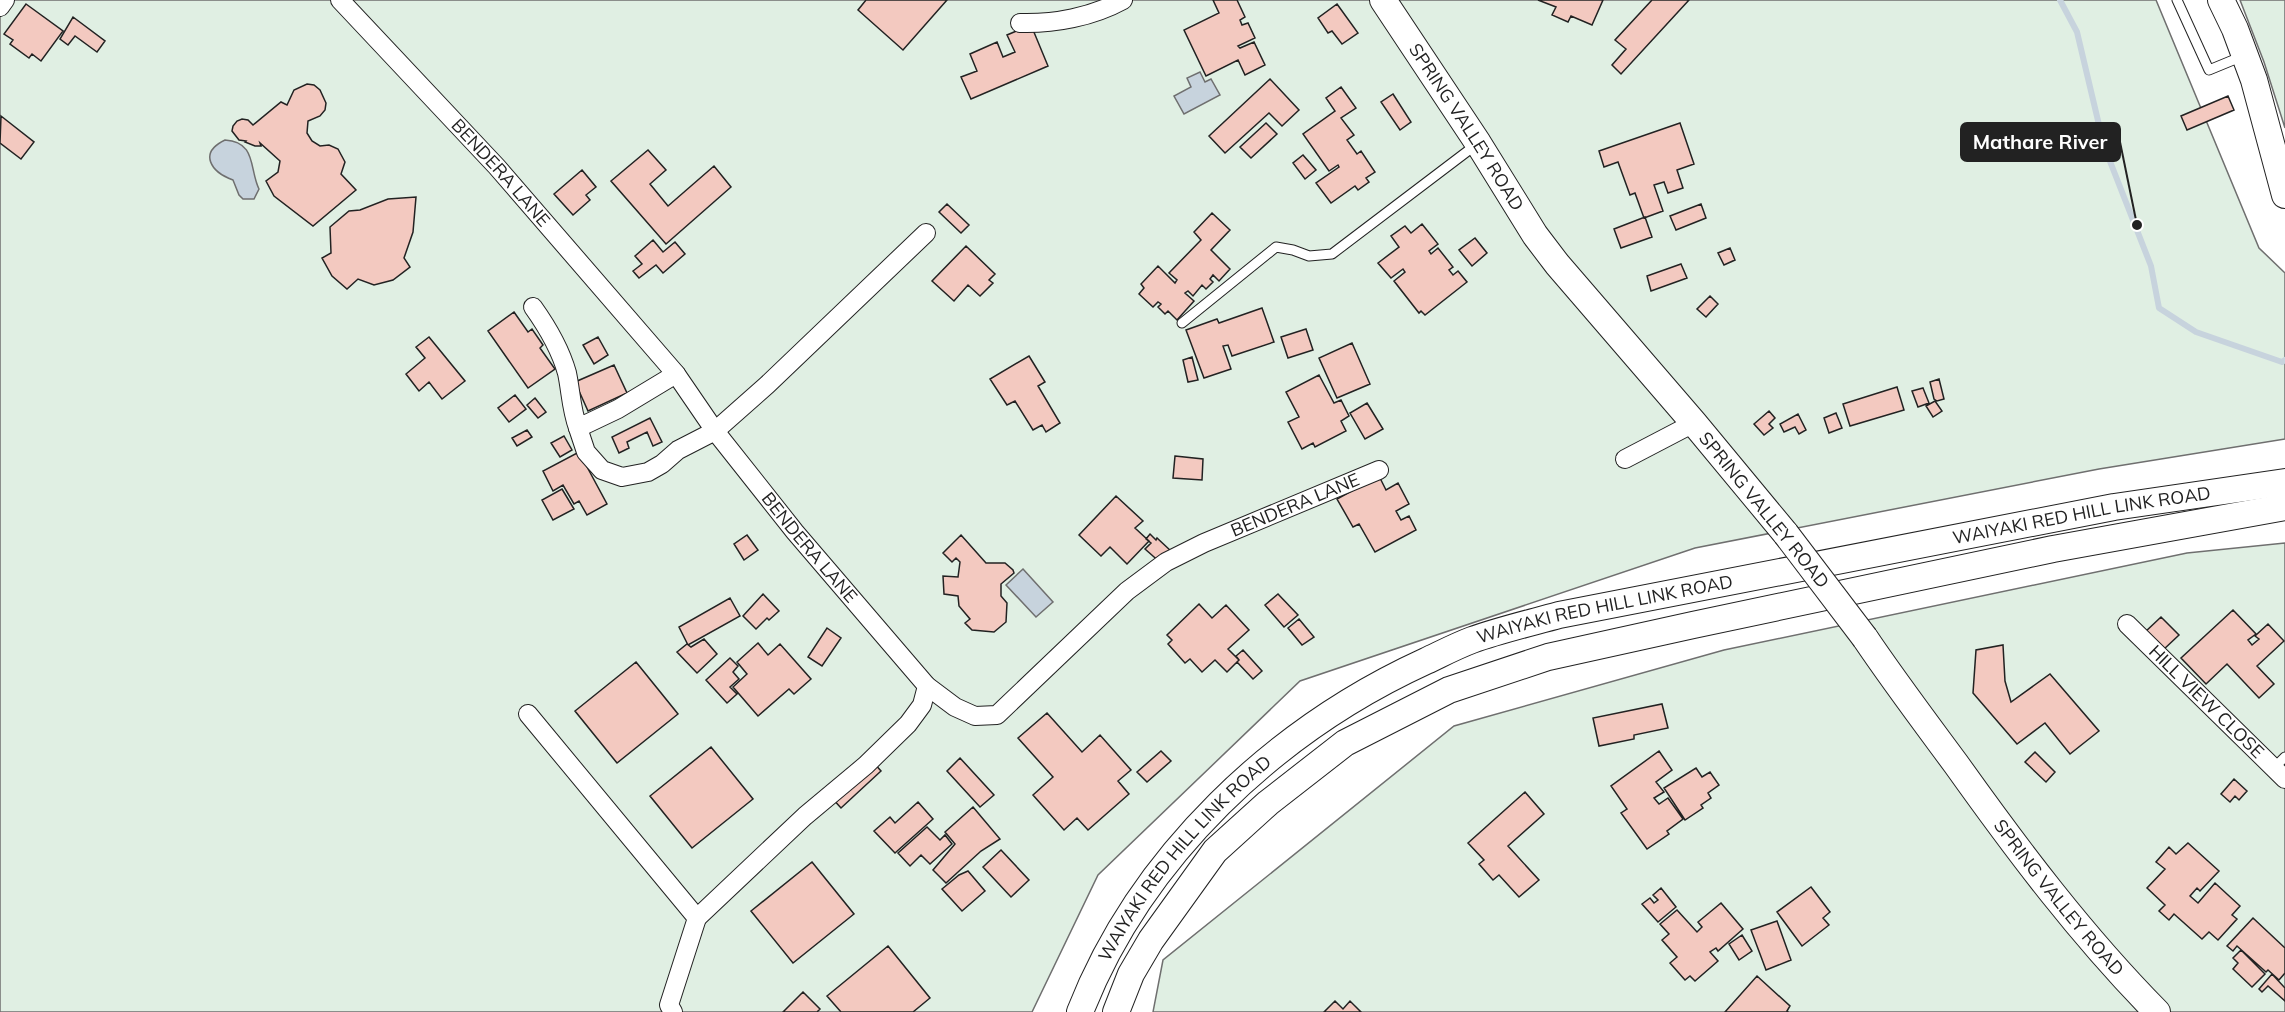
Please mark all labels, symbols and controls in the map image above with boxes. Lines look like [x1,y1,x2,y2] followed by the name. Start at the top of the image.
[1404,39,1529,215] street label: SPRING VALLEY ROAD
[447,114,555,231] street label: BENDERA LANE
[1961,123,2120,161] callout: Mathare River
[1973,129,2108,154] text: Mathare River
[1694,427,1835,593] street label: SPRING VALLEY ROAD
[1227,468,1363,542] street label: BENDERA LANE
[1951,481,2212,549] street label: WAIYAKI RED HILL LINK ROAD
[757,487,863,607] street label: BENDERA LANE
[1474,569,1735,648] street label: WAIYAKI RED HILL LINK ROAD
[2144,640,2269,763] street label: HILL VIEW CLOSE
[1093,750,1276,965] street label: WAIYAKI RED HILL LINK ROAD
[1989,815,2129,980] street label: SPRING VALLEY ROAD

